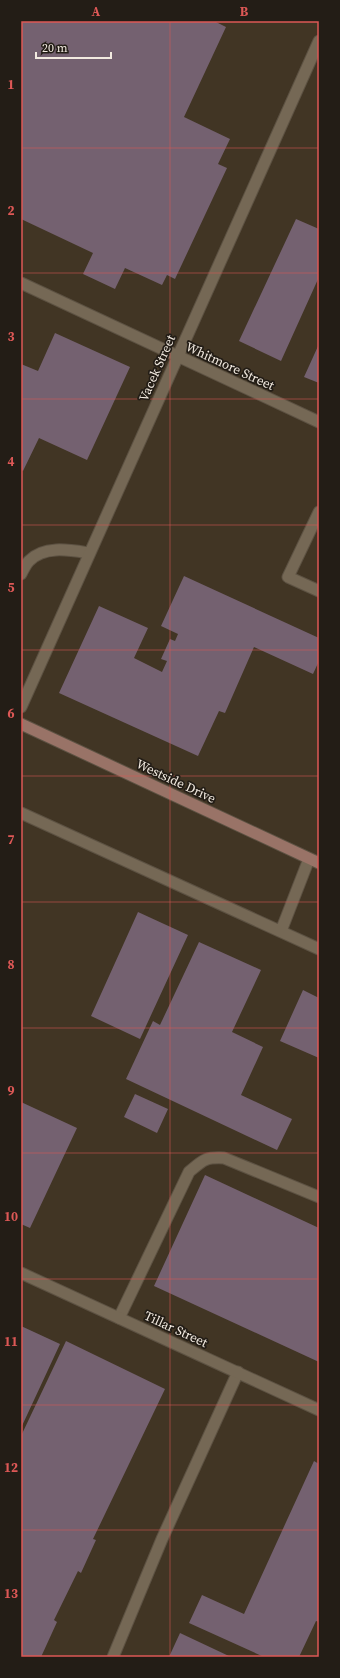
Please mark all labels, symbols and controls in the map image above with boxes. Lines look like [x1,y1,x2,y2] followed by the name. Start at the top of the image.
[92,3,101,20] text: A
[240,3,249,20] text: B
[36,34,111,60] scale bar
[42,40,68,56] text: 20 m
[7,76,15,93] text: 1
[7,202,15,219] text: 2
[7,328,15,345] text: 3
[135,331,180,404] street label: Vacek Street
[183,338,278,394] street label: Whitmore Street
[7,453,15,470] text: 4
[7,579,15,596] text: 5
[7,705,15,722] text: 6
[133,755,219,807] street label: Westside Drive
[7,831,15,848] text: 7
[7,956,15,973] text: 8
[7,1082,15,1099] text: 9
[4,1208,18,1225] text: 10
[142,1307,211,1351] street label: Tillar Street
[4,1333,18,1350] text: 11
[4,1459,18,1476] text: 12
[4,1585,18,1602] text: 13

